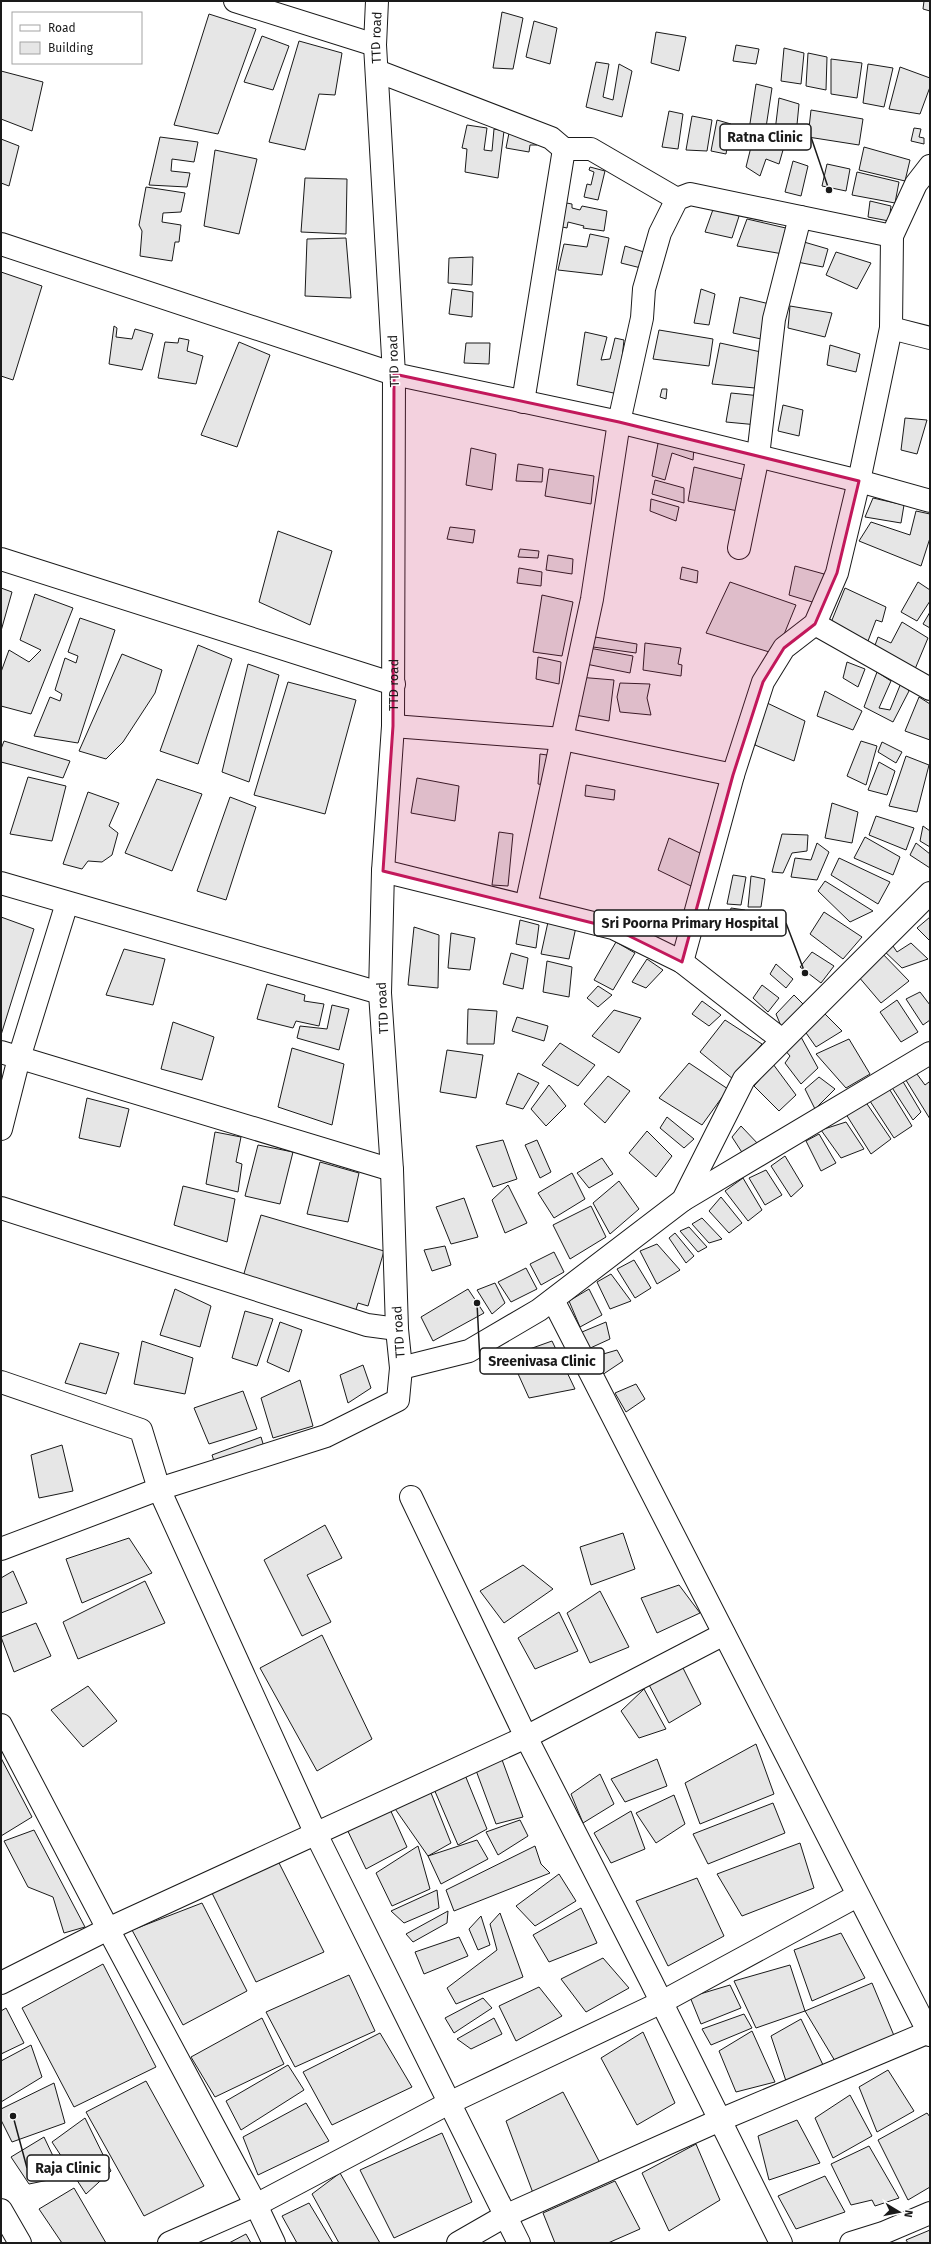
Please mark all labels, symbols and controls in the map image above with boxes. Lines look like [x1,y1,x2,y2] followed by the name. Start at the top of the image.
[368,11,385,64] street label: TTD road
[12,12,142,64] legend
[48,21,76,35] text: Road
[48,41,94,55] text: Building
[720,124,811,150] callout: Ratna Clinic
[727,129,803,146] text: Ratna Clinic
[385,335,402,387] street label: TTD road
[386,659,401,711] street label: TTD road
[594,910,786,936] callout: Sri Poorna Primary Hospital
[602,915,779,932] text: Sri Poorna Primary Hospital
[374,982,391,1034] street label: TTD road
[389,1305,408,1359] street label: TTD road
[480,1348,604,1374] callout: Sreenivasa Clinic
[488,1353,596,1370] text: Sreenivasa Clinic
[27,2155,109,2181] callout: Raja Clinic
[35,2160,101,2177] text: Raja Clinic
[879,2192,919,2232] north arrow
[901,2209,915,2218] text: N

